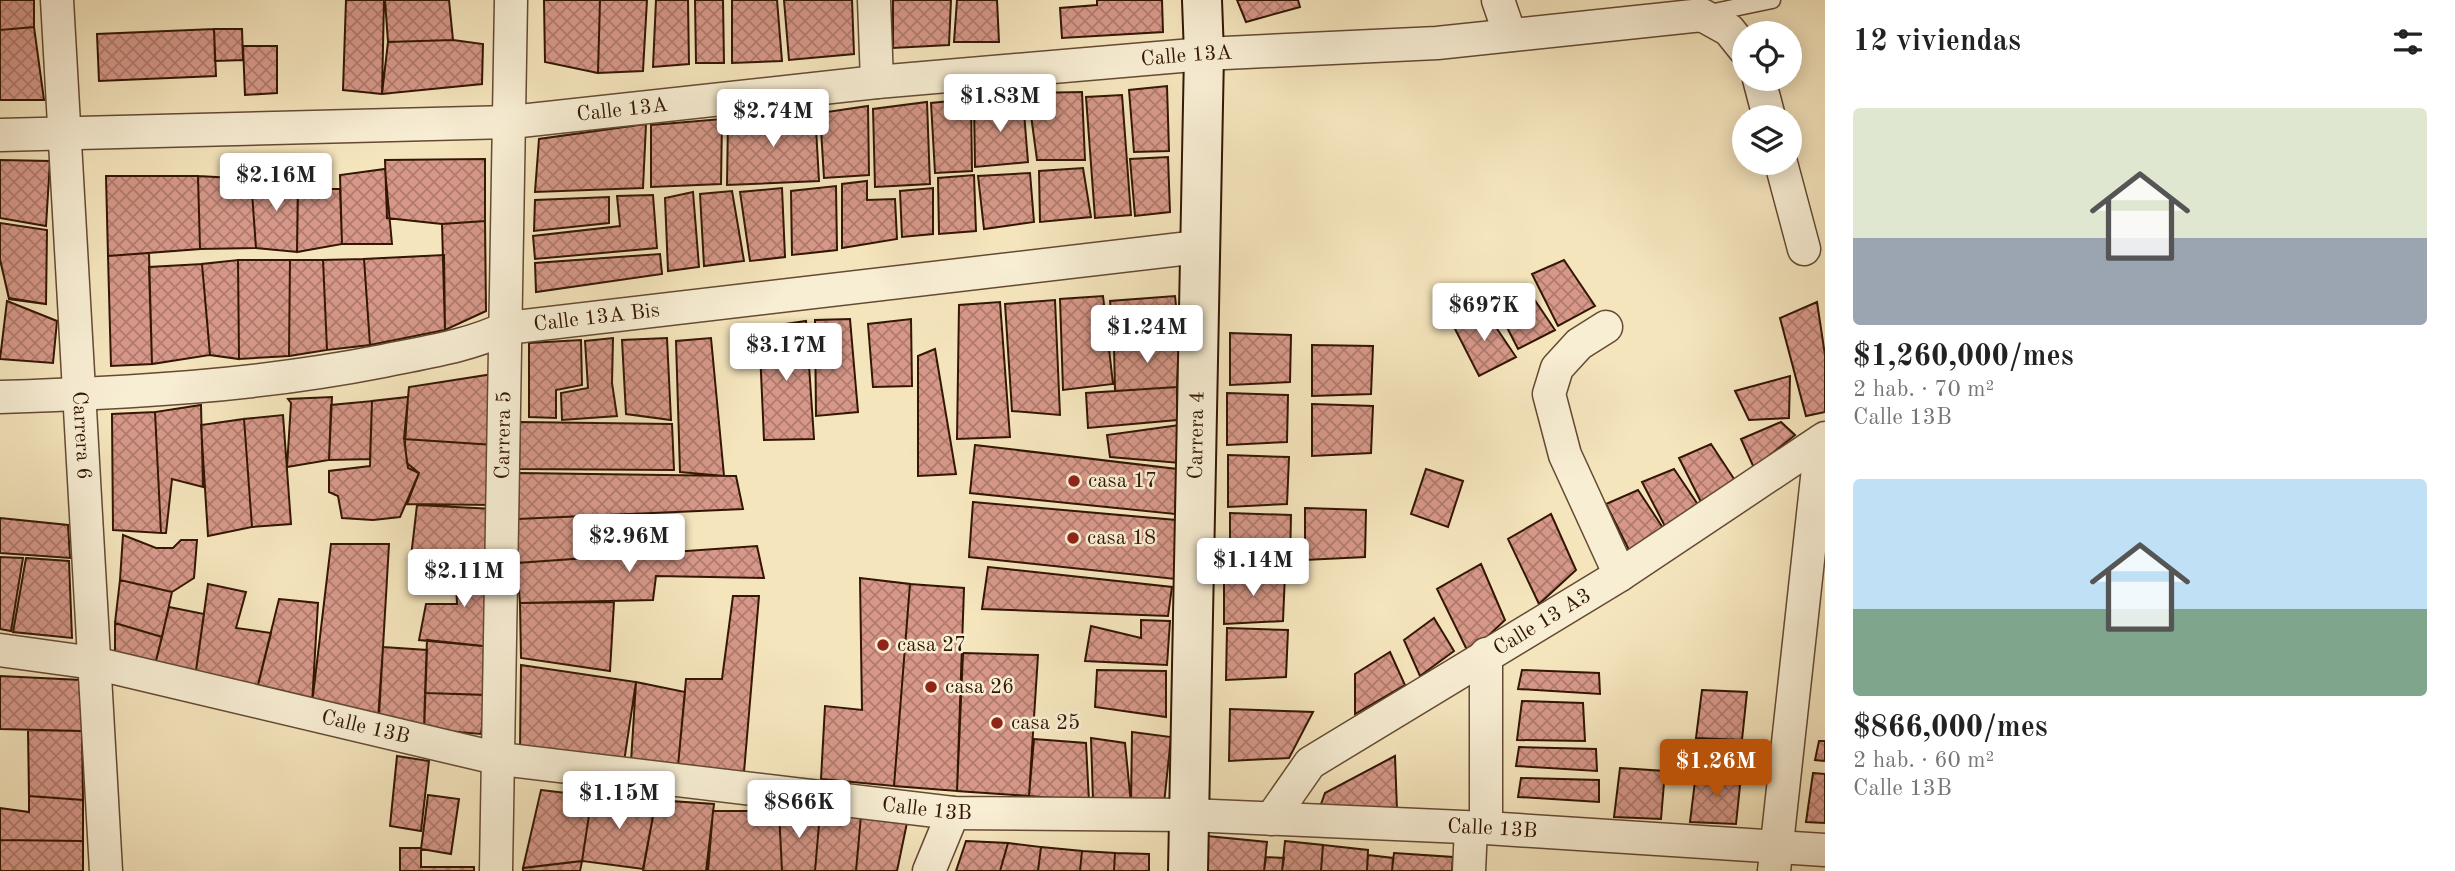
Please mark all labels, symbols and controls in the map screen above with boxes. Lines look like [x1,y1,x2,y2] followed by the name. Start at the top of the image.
[1732,21,1802,175] map controls
[1732,21,1802,91] button: locate
[2389,23,2427,61] icon: filters
[1853,27,2021,57] text: 12 viviendas
[1140,42,1233,70] street label: Calle 13A
[943,74,1057,134] pin: $1.83M
[960,85,1040,108] text: $1.83M
[716,90,830,149] pin: $2.74M
[575,94,669,125] street label: Calle 13A
[733,100,813,123] text: $2.74M
[1732,105,1802,175] button: layers
[2077,153,2203,279] icon: home
[219,154,333,213] pin: $2.16M
[236,164,316,187] text: $2.16M
[1435,284,1533,343] pin: $697K
[1448,294,1520,317] text: $697K
[532,300,661,335] street label: Calle 13A Bis
[1090,306,1204,365] pin: $1.24M
[1107,316,1187,339] text: $1.24M
[729,324,843,383] pin: $3.17M
[746,334,826,357] text: $3.17M
[1853,342,2074,372] text: $1,260,000/mes
[1853,378,1994,401] text: 2 hab. · 70 m²
[69,391,94,480] street label: Carrera 6
[492,391,515,479] street label: Carrera 5
[1185,391,1208,480] street label: Carrera 4
[1853,406,1952,429] text: Calle 13B
[1088,471,1157,492] place label: casa 17
[1066,473,1082,489] marker: casa 17
[572,514,686,574] pin: $2.96M
[2077,524,2203,650] icon: home
[589,525,669,548] text: $2.96M
[1087,528,1156,549] place label: casa 18
[1065,530,1081,546] marker: casa 18
[1196,538,1310,598] pin: $1.14M
[1213,549,1293,572] text: $1.14M
[407,550,521,609] pin: $2.11M
[424,560,504,583] text: $2.11M
[1490,585,1595,660] street label: Calle 13 A3
[897,635,966,656] place label: casa 27
[875,637,891,653] marker: casa 27
[945,677,1014,698] place label: casa 26
[923,679,939,695] marker: casa 26
[319,707,412,748] street label: Calle 13B
[1011,713,1080,734] place label: casa 25
[1853,713,2048,743] text: $866,000/mes
[989,715,1005,731] marker: casa 25
[1659,740,1773,799] pin: $1.26M
[1853,749,1994,772] text: 2 hab. · 60 m²
[1676,750,1756,773] text: $1.26M
[562,772,676,831] pin: $1.15M
[1853,777,1952,800] text: Calle 13B
[750,780,848,840] pin: $866K
[579,782,659,805] text: $1.15M
[763,791,835,814] text: $866K
[881,794,972,824] street label: Calle 13B
[1447,816,1538,842] street label: Calle 13B

